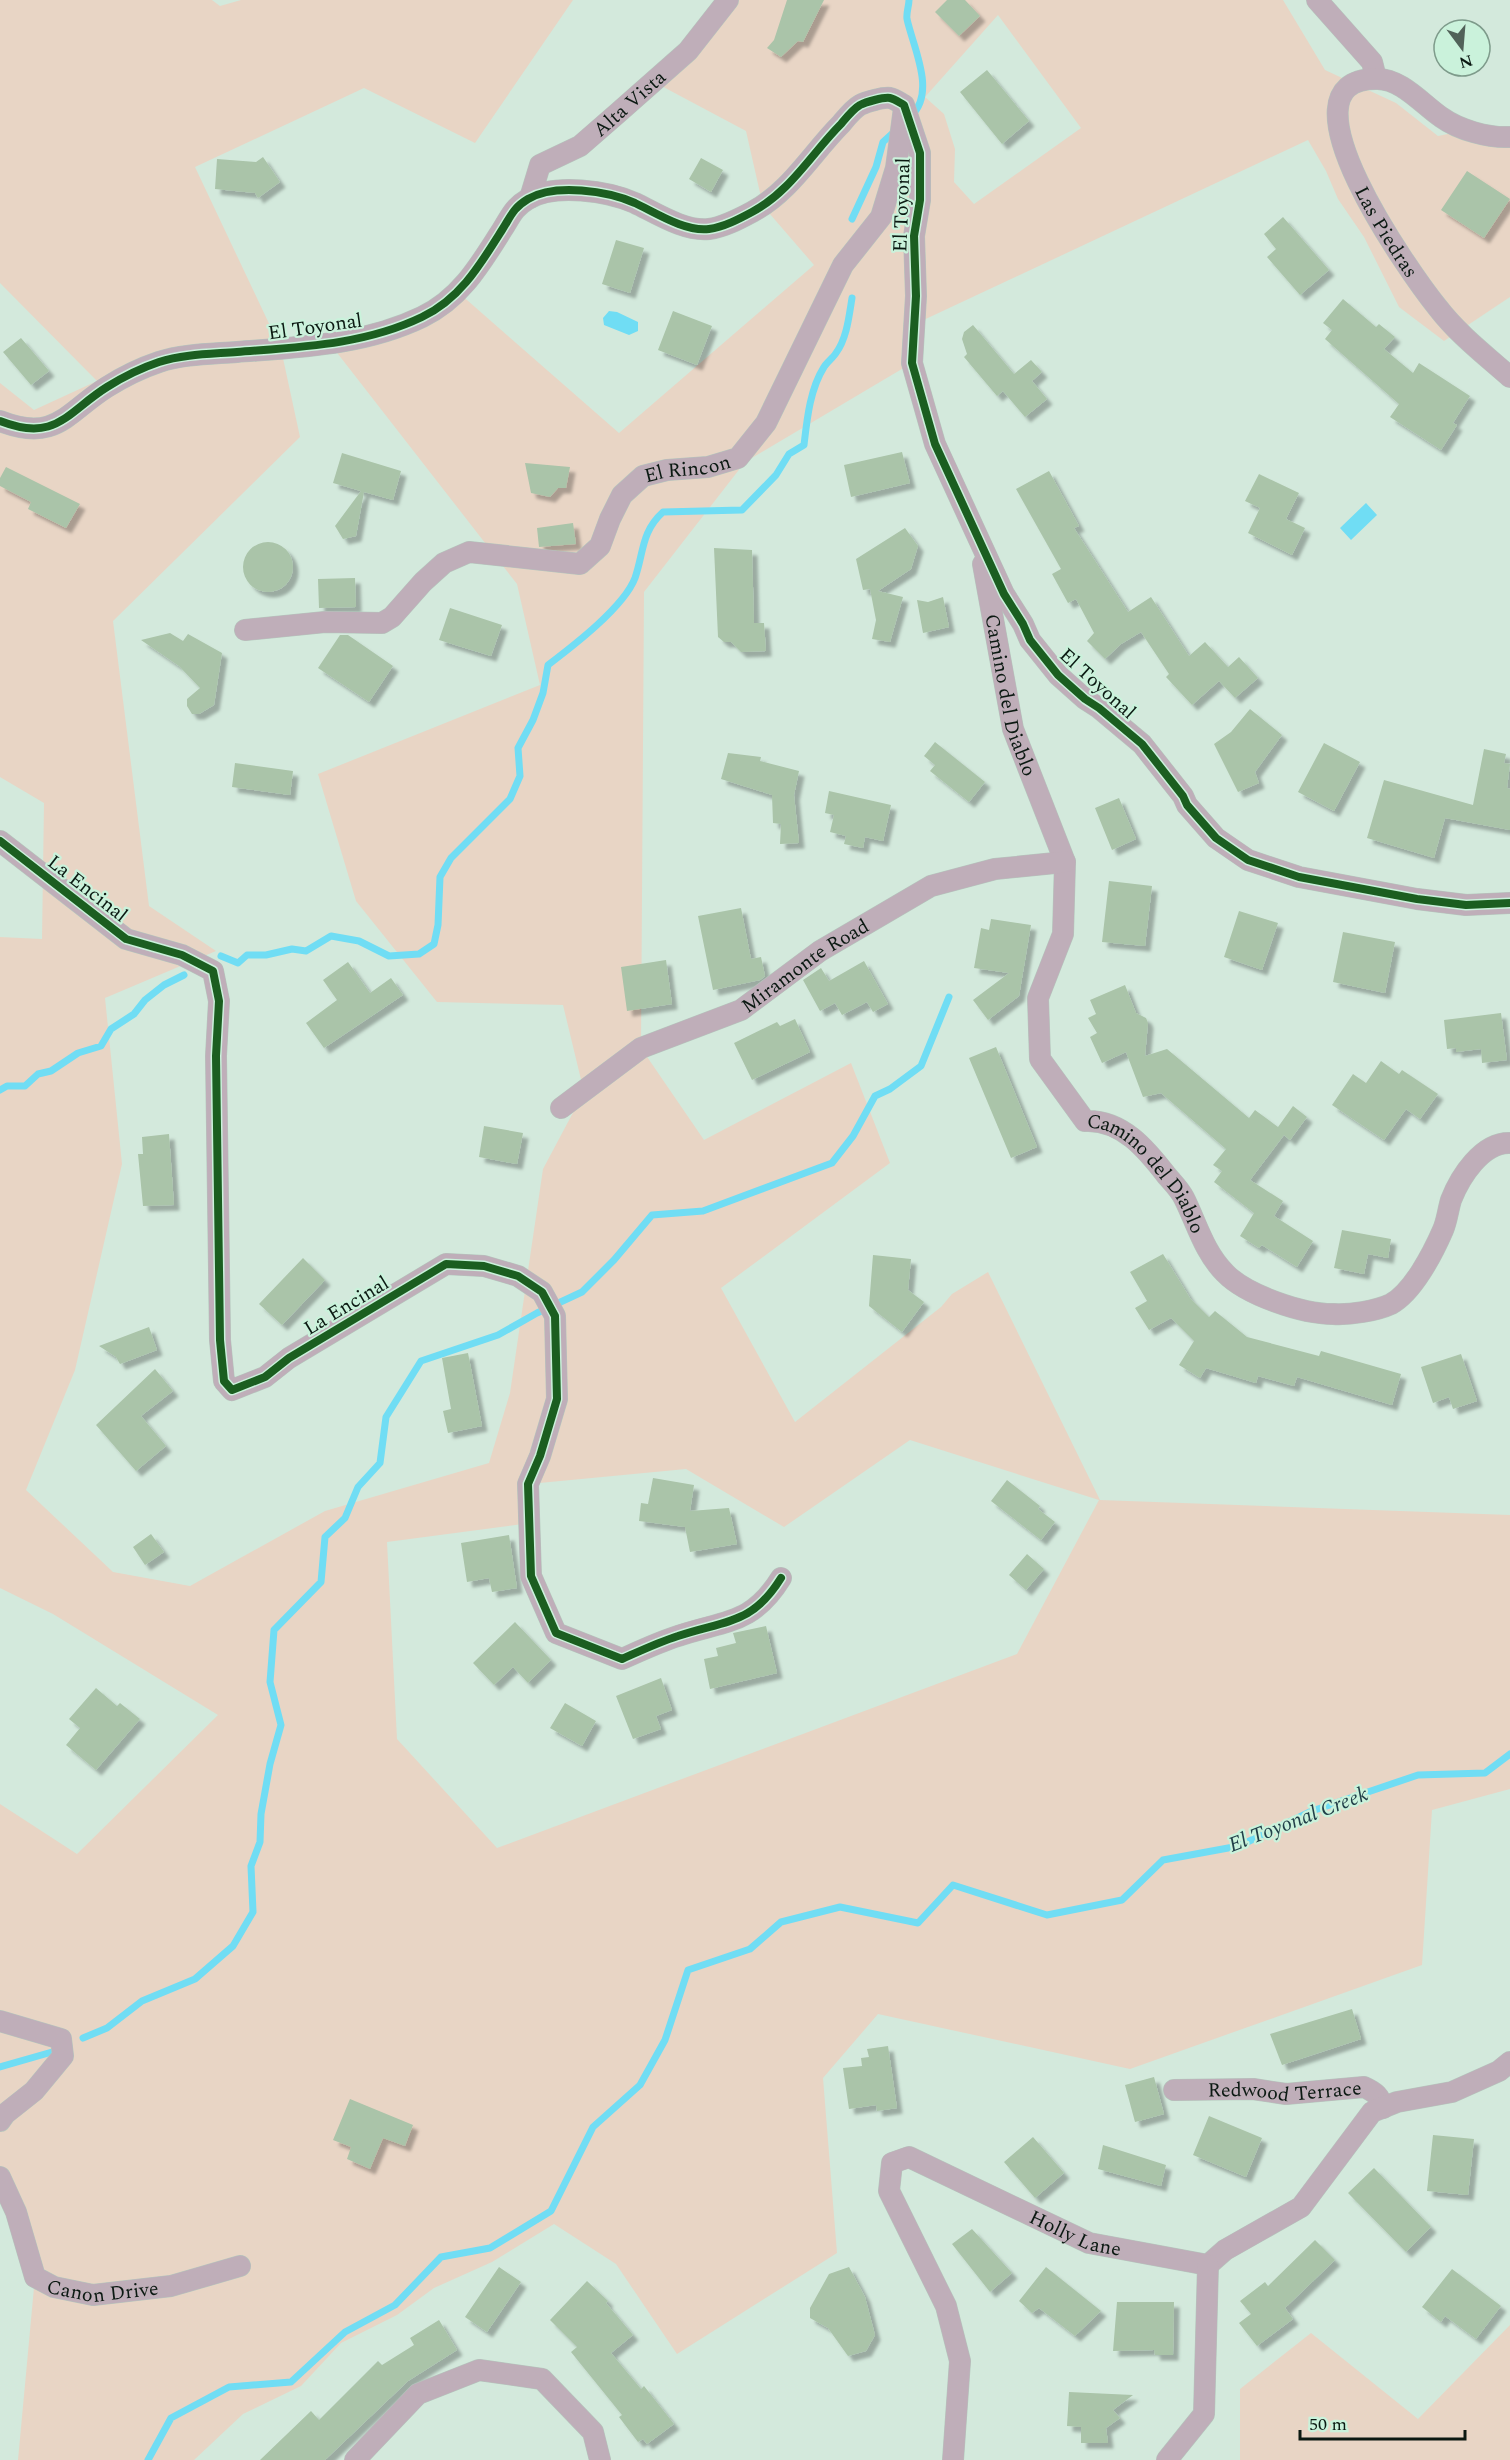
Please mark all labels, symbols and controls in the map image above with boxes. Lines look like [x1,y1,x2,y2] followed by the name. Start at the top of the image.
[1432,18,1492,78] north arrow
[1456,48,1475,75] text: N
[586,63,673,144] street label: Alta Vista
[885,157,919,253] street label: El Toyonal
[1346,181,1425,284] street label: Las Piedras
[266,306,364,348] street label: El Toyonal
[641,447,734,491] street label: El Rincon
[976,612,1044,781] street label: Camino del Diablo
[1052,641,1143,727] street label: El Toyonal
[41,848,134,930] street label: La Encinal
[735,911,875,1021] street label: Miramonte Road
[1086,1107,1212,1239] street label: Camino del Diablo
[298,1269,395,1343] street label: La Encinal
[1224,1778,1373,1861] water label: El Toyonal Creek
[1208,2073,1363,2110] street label: Redwood Terrace
[1024,2203,1124,2265] street label: Holly Lane
[44,2272,160,2311] street label: Canon Drive
[1300,2403,1465,2441] scale bar
[1309,2411,1347,2438] text: 50 m

